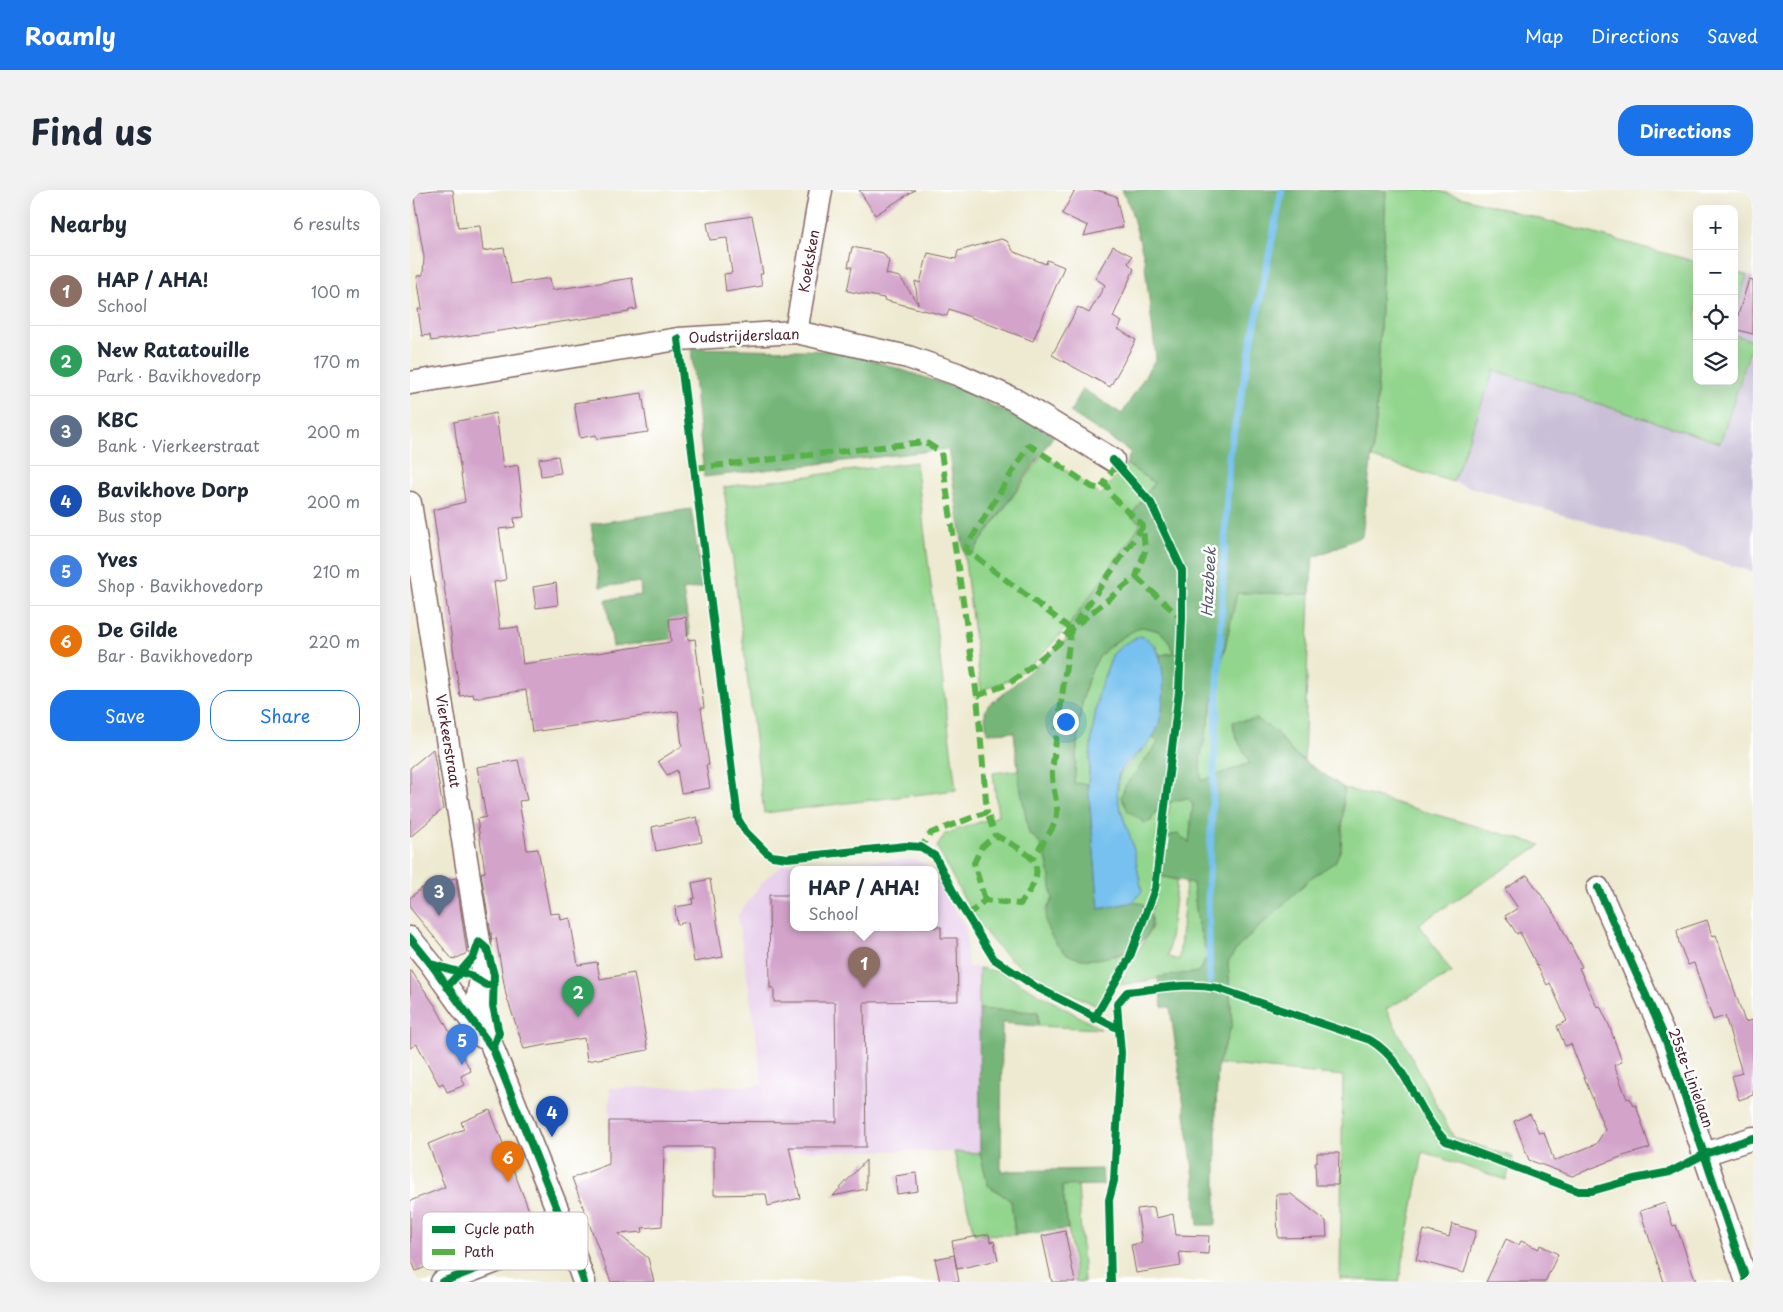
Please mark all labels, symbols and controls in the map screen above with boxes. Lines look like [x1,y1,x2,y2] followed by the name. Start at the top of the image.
[25,17,116,53] text: Roamly
[1525,22,1563,49] text: Map
[1591,22,1679,49] text: Directions
[1707,22,1758,49] text: Saved
[30,104,152,157] text: Find us
[1618,105,1753,156] button: Directions
[1693,205,1738,385] map controls
[1693,205,1738,250] button: +
[50,207,127,239] text: Nearby
[293,211,360,235] text: 6 results
[793,228,824,294] street label: Koeksken
[1693,250,1738,295] button: −
[97,265,208,293] text: HAP / AHA!
[62,279,70,303] text: 1
[311,279,360,303] text: 100 m
[97,293,147,317] text: School
[1693,295,1738,340] button: locate
[688,323,800,348] street label: Oudstrijderslaan
[97,335,249,363] text: New Ratatouille
[1693,340,1738,385] button: layers
[60,349,72,373] text: 2
[314,349,360,373] text: 170 m
[97,363,261,387] text: Park · Bavikhovedorp
[97,405,138,433] text: KBC
[61,419,71,443] text: 3
[307,419,360,443] text: 200 m
[97,433,260,457] text: Bank · Vierkeerstraat
[97,475,249,503] text: Bavikhove Dorp
[61,489,71,513] text: 4
[307,489,360,513] text: 200 m
[97,503,162,527] text: Bus stop
[97,545,138,573] text: Yves
[1194,546,1221,617] water label: Hazebeek
[61,559,71,583] text: 5
[312,559,360,583] text: 210 m
[97,573,263,597] text: Shop · Bavikhovedorp
[97,615,178,643] text: De Gilde
[60,629,72,653] text: 6
[309,629,360,653] text: 220 m
[97,643,253,667] text: Bar · Bavikhovedorp
[50,690,200,741] button: Save
[210,690,360,741] button: Share
[431,693,466,790] street label: Vierkeerstraat
[1053,709,1079,735] your location
[790,866,938,931] popup
[808,873,920,901] text: HAP / AHA!
[423,875,455,916] pin: 3
[808,901,859,925] text: School
[848,947,880,988] pin: 1
[562,976,594,1017] pin: 2
[446,1024,478,1065] pin: 5
[1664,1025,1719,1131] street label: 25ste-Linielaan
[536,1096,568,1137] pin: 4
[492,1141,524,1182] pin: 6
[422,1212,588,1270] legend
[464,1218,535,1239] text: Cycle path
[464,1241,494,1262] text: Path

